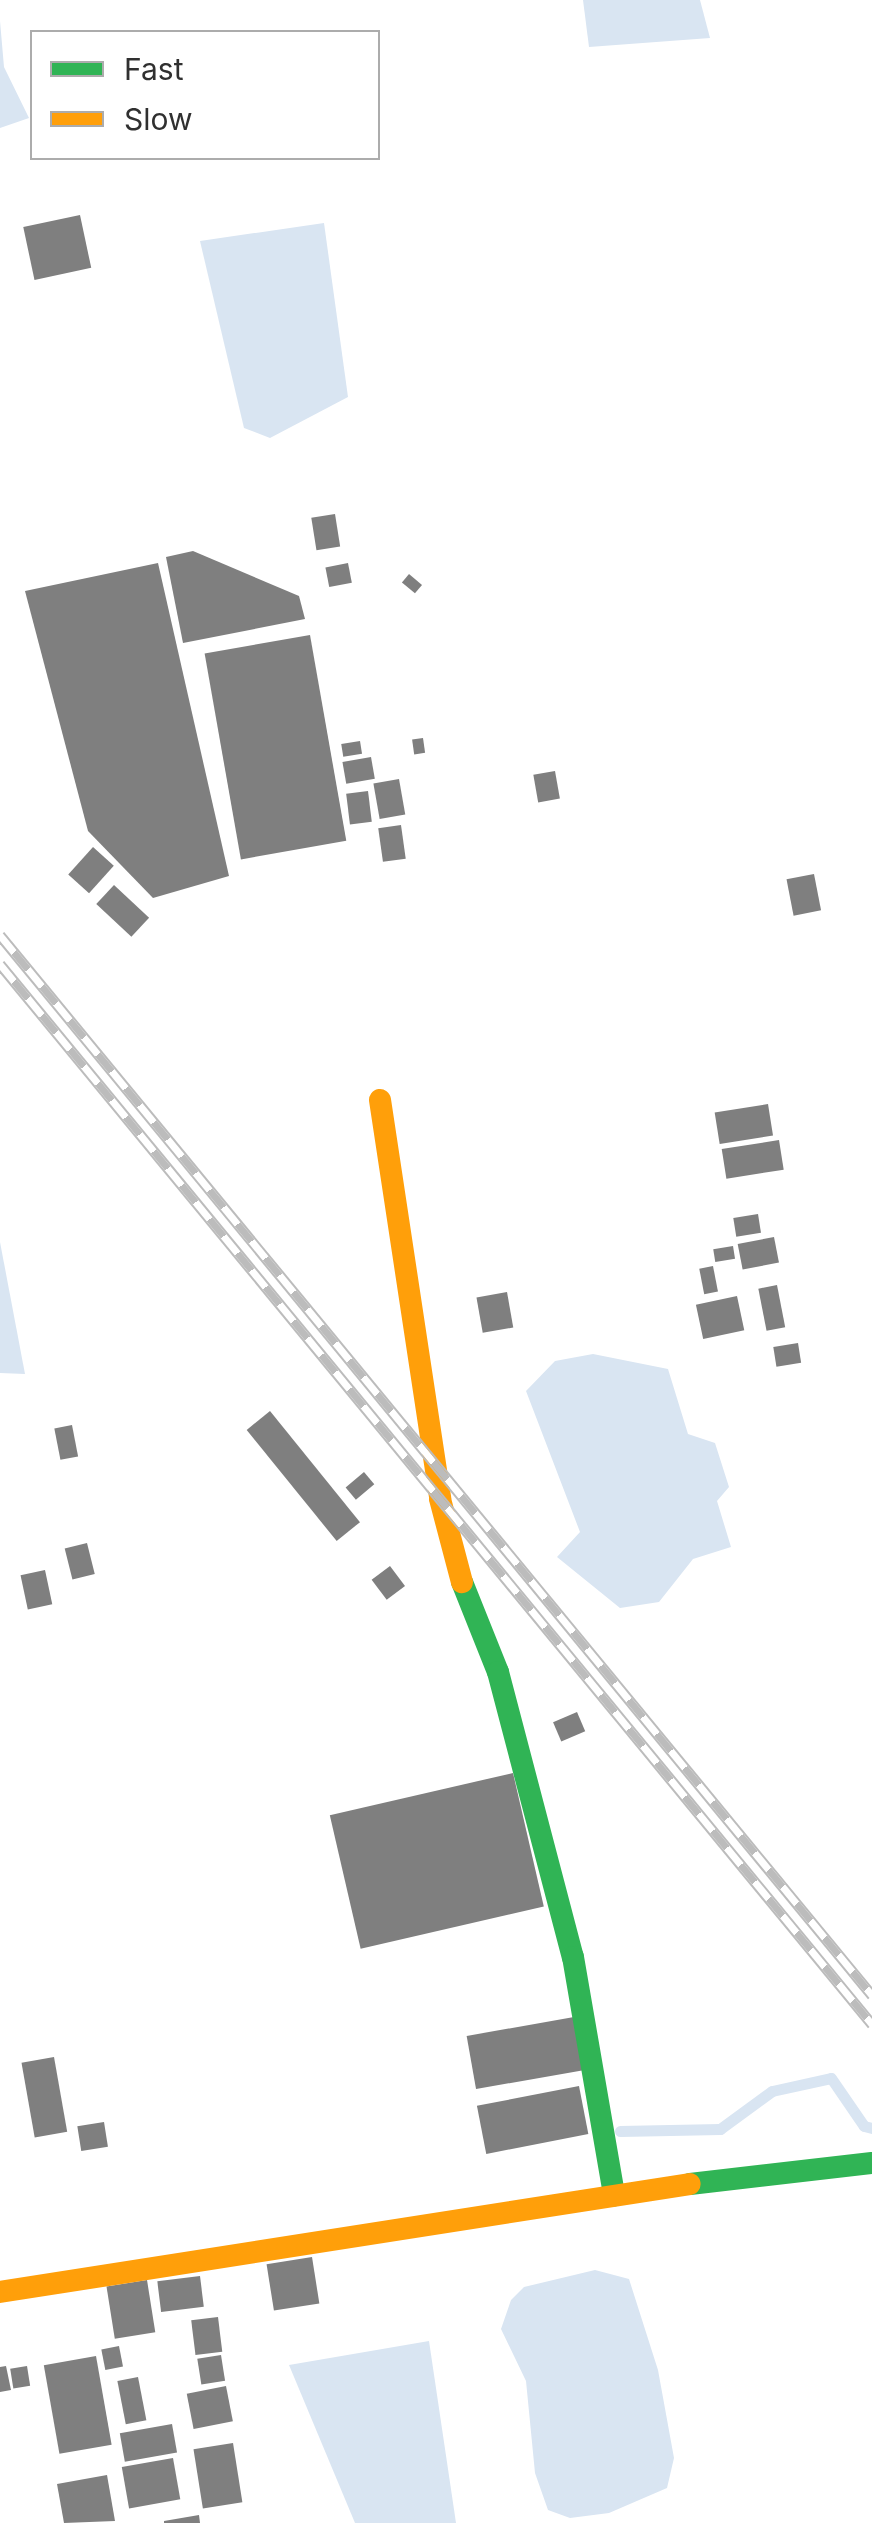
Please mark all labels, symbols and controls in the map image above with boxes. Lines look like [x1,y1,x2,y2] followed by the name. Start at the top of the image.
[30,30,380,160] legend
[124,51,183,87] text: Fast
[124,101,193,137] text: Slow

